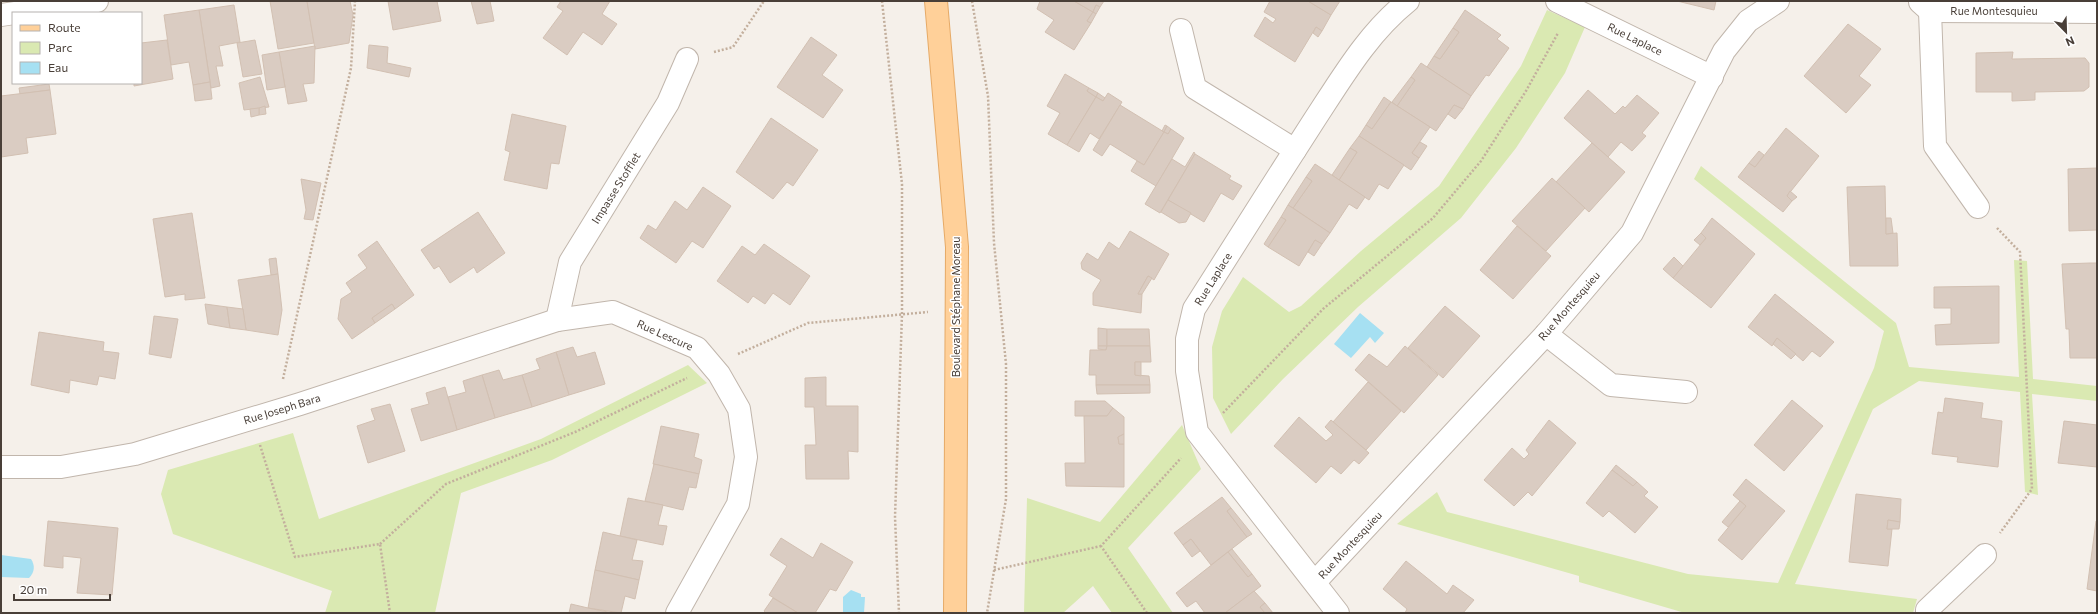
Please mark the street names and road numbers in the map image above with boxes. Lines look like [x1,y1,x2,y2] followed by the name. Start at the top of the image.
[1950,4,2038,17] street label: Rue Montesquieu
[1606,20,1665,58] street label: Rue Laplace
[588,149,643,226] street label: Impasse Stofflet
[949,237,962,377] street label: Boulevard Stéphane Moreau
[1191,250,1234,308] street label: Rue Laplace
[1535,268,1602,343] street label: Rue Montesquieu
[635,316,695,353] street label: Rue Lescure
[242,391,322,427] street label: Rue Joseph Bara
[1315,508,1384,581] street label: Rue Montesquieu

